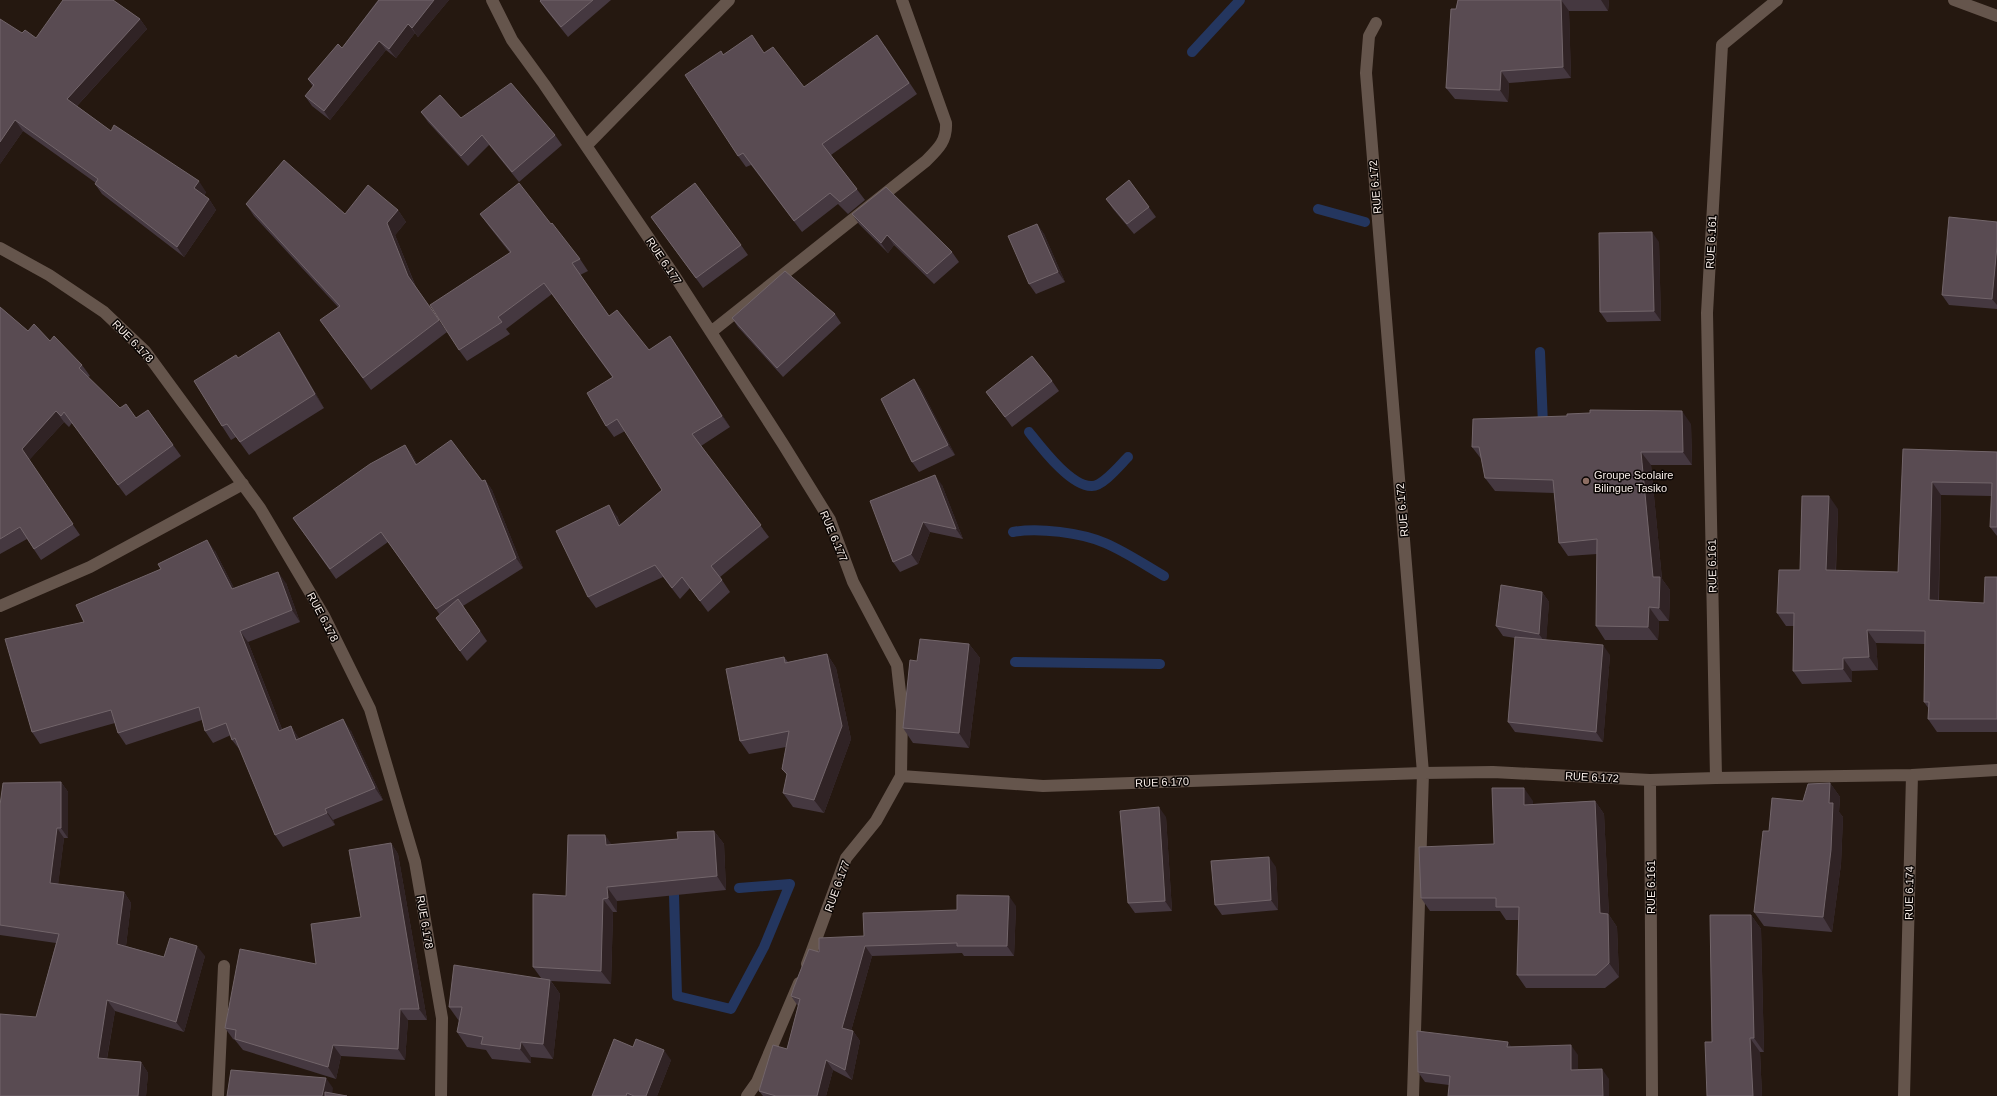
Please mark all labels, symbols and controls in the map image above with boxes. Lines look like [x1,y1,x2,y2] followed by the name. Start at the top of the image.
[1367,160,1383,214] street label: RUE 6.172
[1704,215,1718,269] street label: RUE 6.161
[644,235,684,287] street label: RUE 6.177
[110,317,156,365] street label: RUE 6.178
[1594,469,1674,494] place label: Groupe Scolaire Bilingue Tasiko
[1581,476,1591,486] marker: Groupe Scolaire Bilingue Tasiko
[1394,483,1410,537] street label: RUE 6.172
[818,509,850,563] street label: RUE 6.177
[1706,539,1718,593] street label: RUE 6.161
[305,590,341,644] street label: RUE 6.178
[1565,770,1619,784] street label: RUE 6.172
[1135,775,1189,789] street label: RUE 6.170
[822,859,852,913] street label: RUE 6.177
[1645,860,1657,914] street label: RUE 6.161
[1903,866,1915,920] street label: RUE 6.174
[414,894,436,950] street label: RUE 6.178

